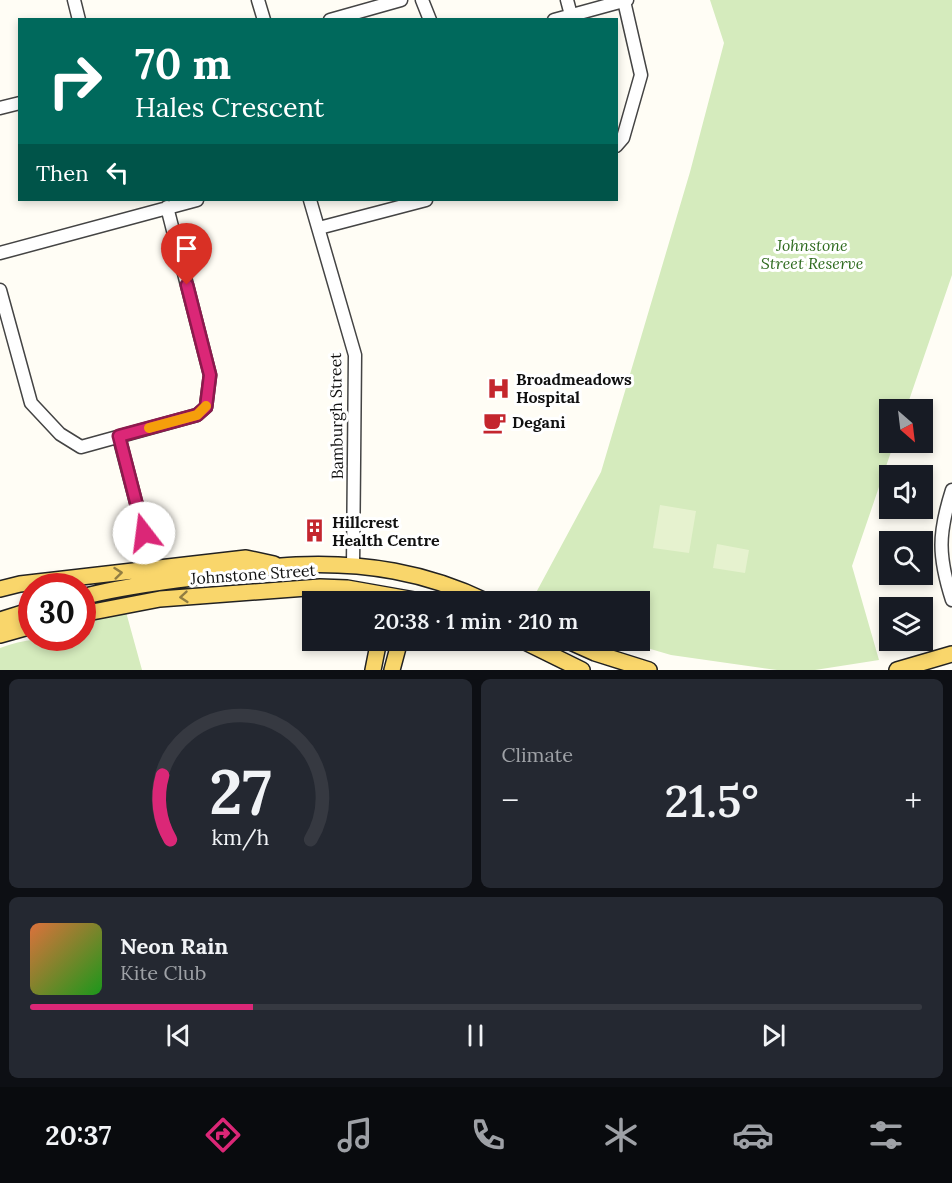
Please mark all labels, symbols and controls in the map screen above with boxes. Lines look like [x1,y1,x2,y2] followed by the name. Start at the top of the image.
[135,37,231,91] text: 70 m
[36,42,114,120] icon: right
[135,90,324,124] text: Hales Crescent
[101,156,134,189] icon: left
[36,159,89,187] text: Then
[161,223,212,285] pin
[170,232,203,265] icon: arrive
[761,235,864,273] park label: Johnstone Street Reserve
[325,352,347,479] street label: Bamburgh Street
[516,369,632,407] place label: Broadmeadows Hospital
[485,375,511,401] hospital icon: Broadmeadows Hospital
[879,399,933,453] north arrow
[879,399,933,651] map controls
[481,409,507,435] cafe icon: Degani
[512,412,565,432] place label: Degani
[879,465,933,519] button: sound
[112,501,176,565] position arrow
[332,512,440,550] place label: Hillcrest Health Centre
[301,518,327,544] building icon: Hillcrest Health Centre
[879,531,933,585] button: search
[189,560,317,588] street label: Johnstone Street
[113,568,122,580] one-way arrow
[18,573,96,651] speed limit sign: 30
[179,590,188,603] one-way arrow
[879,597,933,651] button: layers
[374,607,578,635] text: 20:38 · 1 min · 210 m
[502,742,573,767] text: Climate
[209,751,272,831] text: 27
[665,772,759,829] text: 21.5°
[502,779,519,821] text: −
[905,779,922,821] text: +
[211,824,269,852] text: km/h
[120,932,228,960] text: Neon Rain
[120,960,206,985] text: Kite Club
[162,1019,195,1052] icon: previous
[459,1019,492,1052] icon: pause
[757,1019,790,1052] icon: next
[202,1114,244,1156] icon: directions
[334,1114,376,1156] icon: music
[467,1114,509,1156] icon: phone
[600,1114,642,1156] icon: climate
[732,1114,774,1156] icon: car
[865,1114,907,1156] icon: filters
[45,1118,111,1152] text: 20:37

